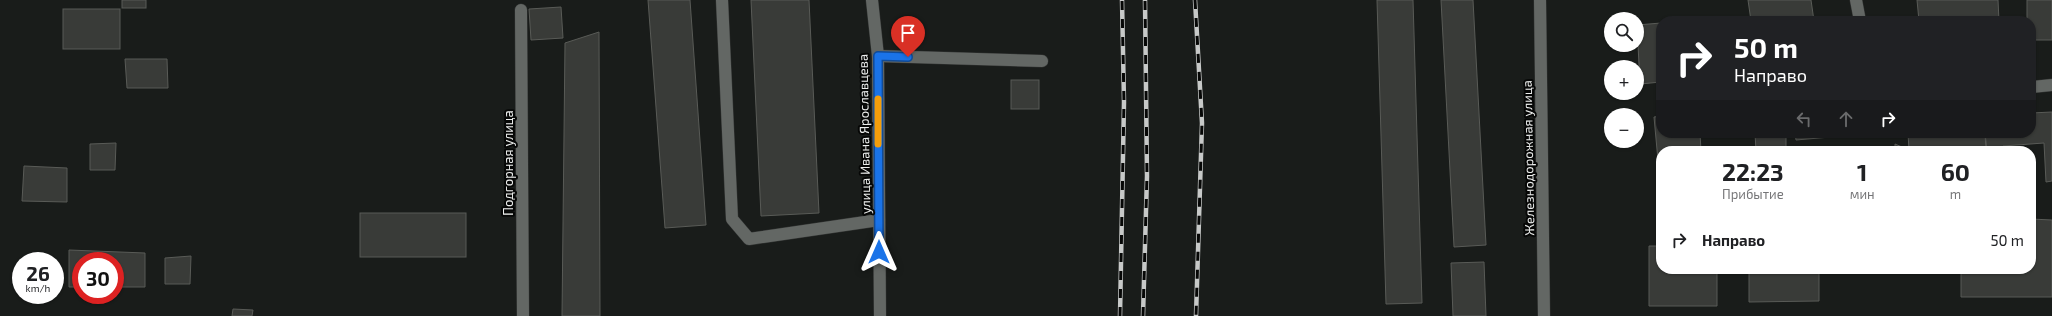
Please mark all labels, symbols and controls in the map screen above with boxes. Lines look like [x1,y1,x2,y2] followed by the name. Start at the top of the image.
[1604,12,1644,148] map controls
[1604,12,1644,52] button: search
[891,16,925,57] pin
[897,22,919,44] icon: arrive
[1734,30,1798,64] text: 50 m
[1668,32,1720,84] icon: right
[855,54,873,214] street label: улица Ивана Ярославцева
[1604,60,1644,100] button: +
[1734,64,1807,86] text: Направо
[1519,80,1537,236] street label: Железнодорожная улица
[1604,108,1644,148] button: −
[1793,108,1815,130] icon: left
[1835,108,1857,130] icon: ahead
[1877,108,1899,130] icon: right
[500,110,516,216] street label: Подгорная улица
[1722,157,1784,186] text: 22:23
[1857,157,1867,186] text: 1
[1941,157,1970,186] text: 60
[1722,186,1784,202] text: Прибытие
[1850,186,1875,202] text: мин
[1950,186,1961,202] text: m
[1668,229,1690,251] icon: right
[858,231,900,273] position arrow
[1702,231,1765,249] text: Направо
[1990,231,2024,249] text: 50 m
[72,252,124,304] speed limit sign: 30
[26,261,50,285] text: 26
[26,282,50,294] text: km/h

